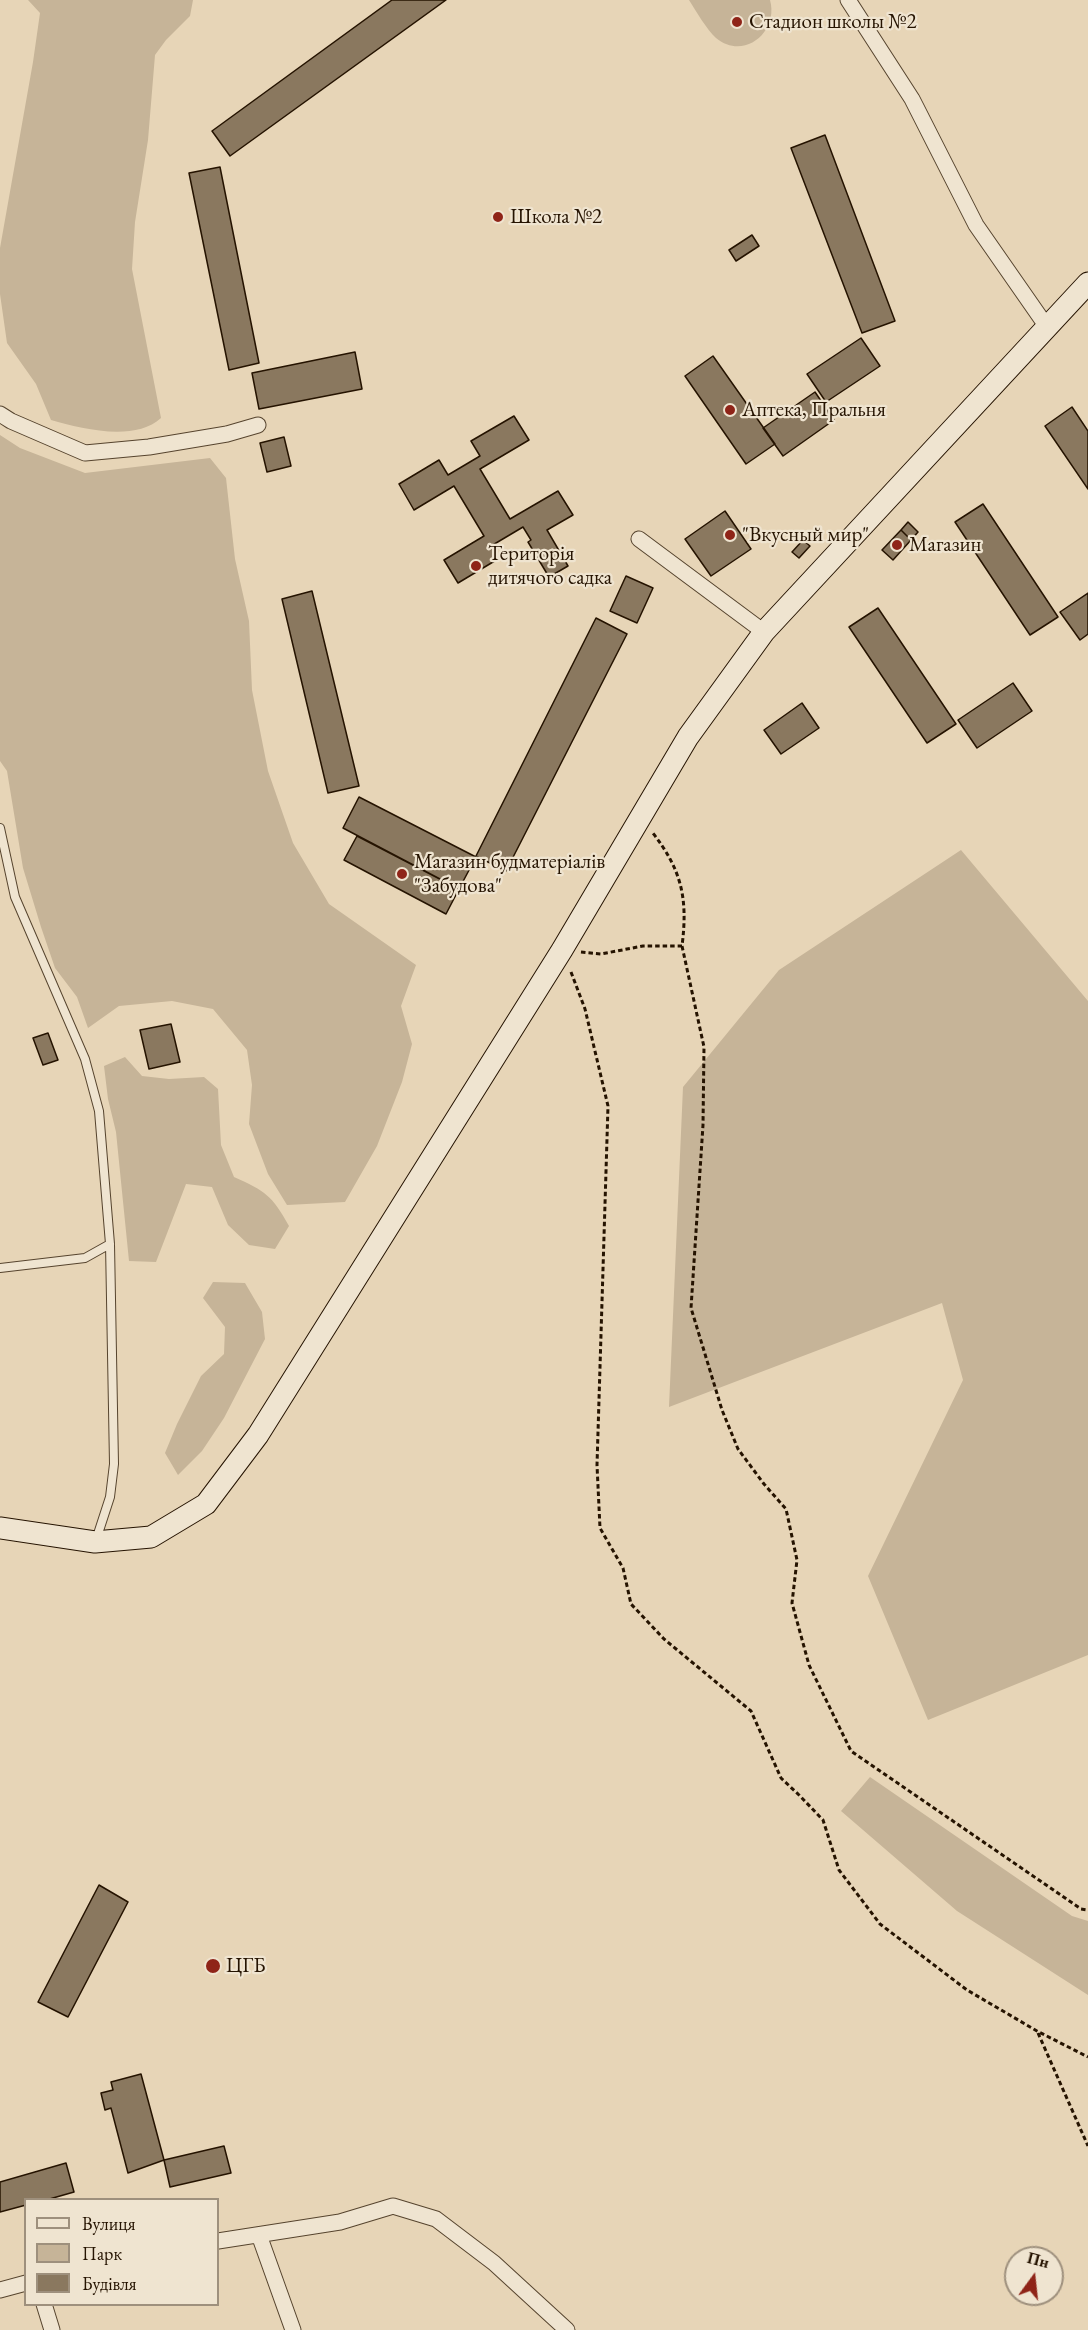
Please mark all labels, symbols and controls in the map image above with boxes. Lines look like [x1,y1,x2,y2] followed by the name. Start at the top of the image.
[749,9,917,35] place label: Стадион школы №2
[730,15,744,29] marker: Стадион школы №2
[510,204,602,230] place label: Школа №2
[491,210,505,224] marker: Школа №2
[742,397,886,423] place label: Аптека, Пральня
[723,403,737,417] marker: Аптека, Пральня
[742,522,869,548] place label: "Вкусный мир"
[723,528,737,542] marker: "Вкусный мир"
[909,532,982,558] place label: Магазин
[890,538,904,552] marker: Магазин
[488,541,612,591] place label: Територія дитячого садка
[469,559,483,573] marker: Територія дитячого садка
[414,849,605,899] place label: Магазин будматеріалів "Забудова"
[395,867,409,881] marker: Магазин будматеріалів "Забудова"
[226,1953,266,1979] place label: ЦГБ
[204,1957,222,1975] marker: ЦГБ
[24,2198,219,2306] legend
[82,2212,135,2235] text: Вулиця
[82,2242,122,2265] text: Парк
[1004,2246,1064,2306] north arrow
[1025,2247,1052,2273] text: Пн
[82,2272,137,2295] text: Будівля

